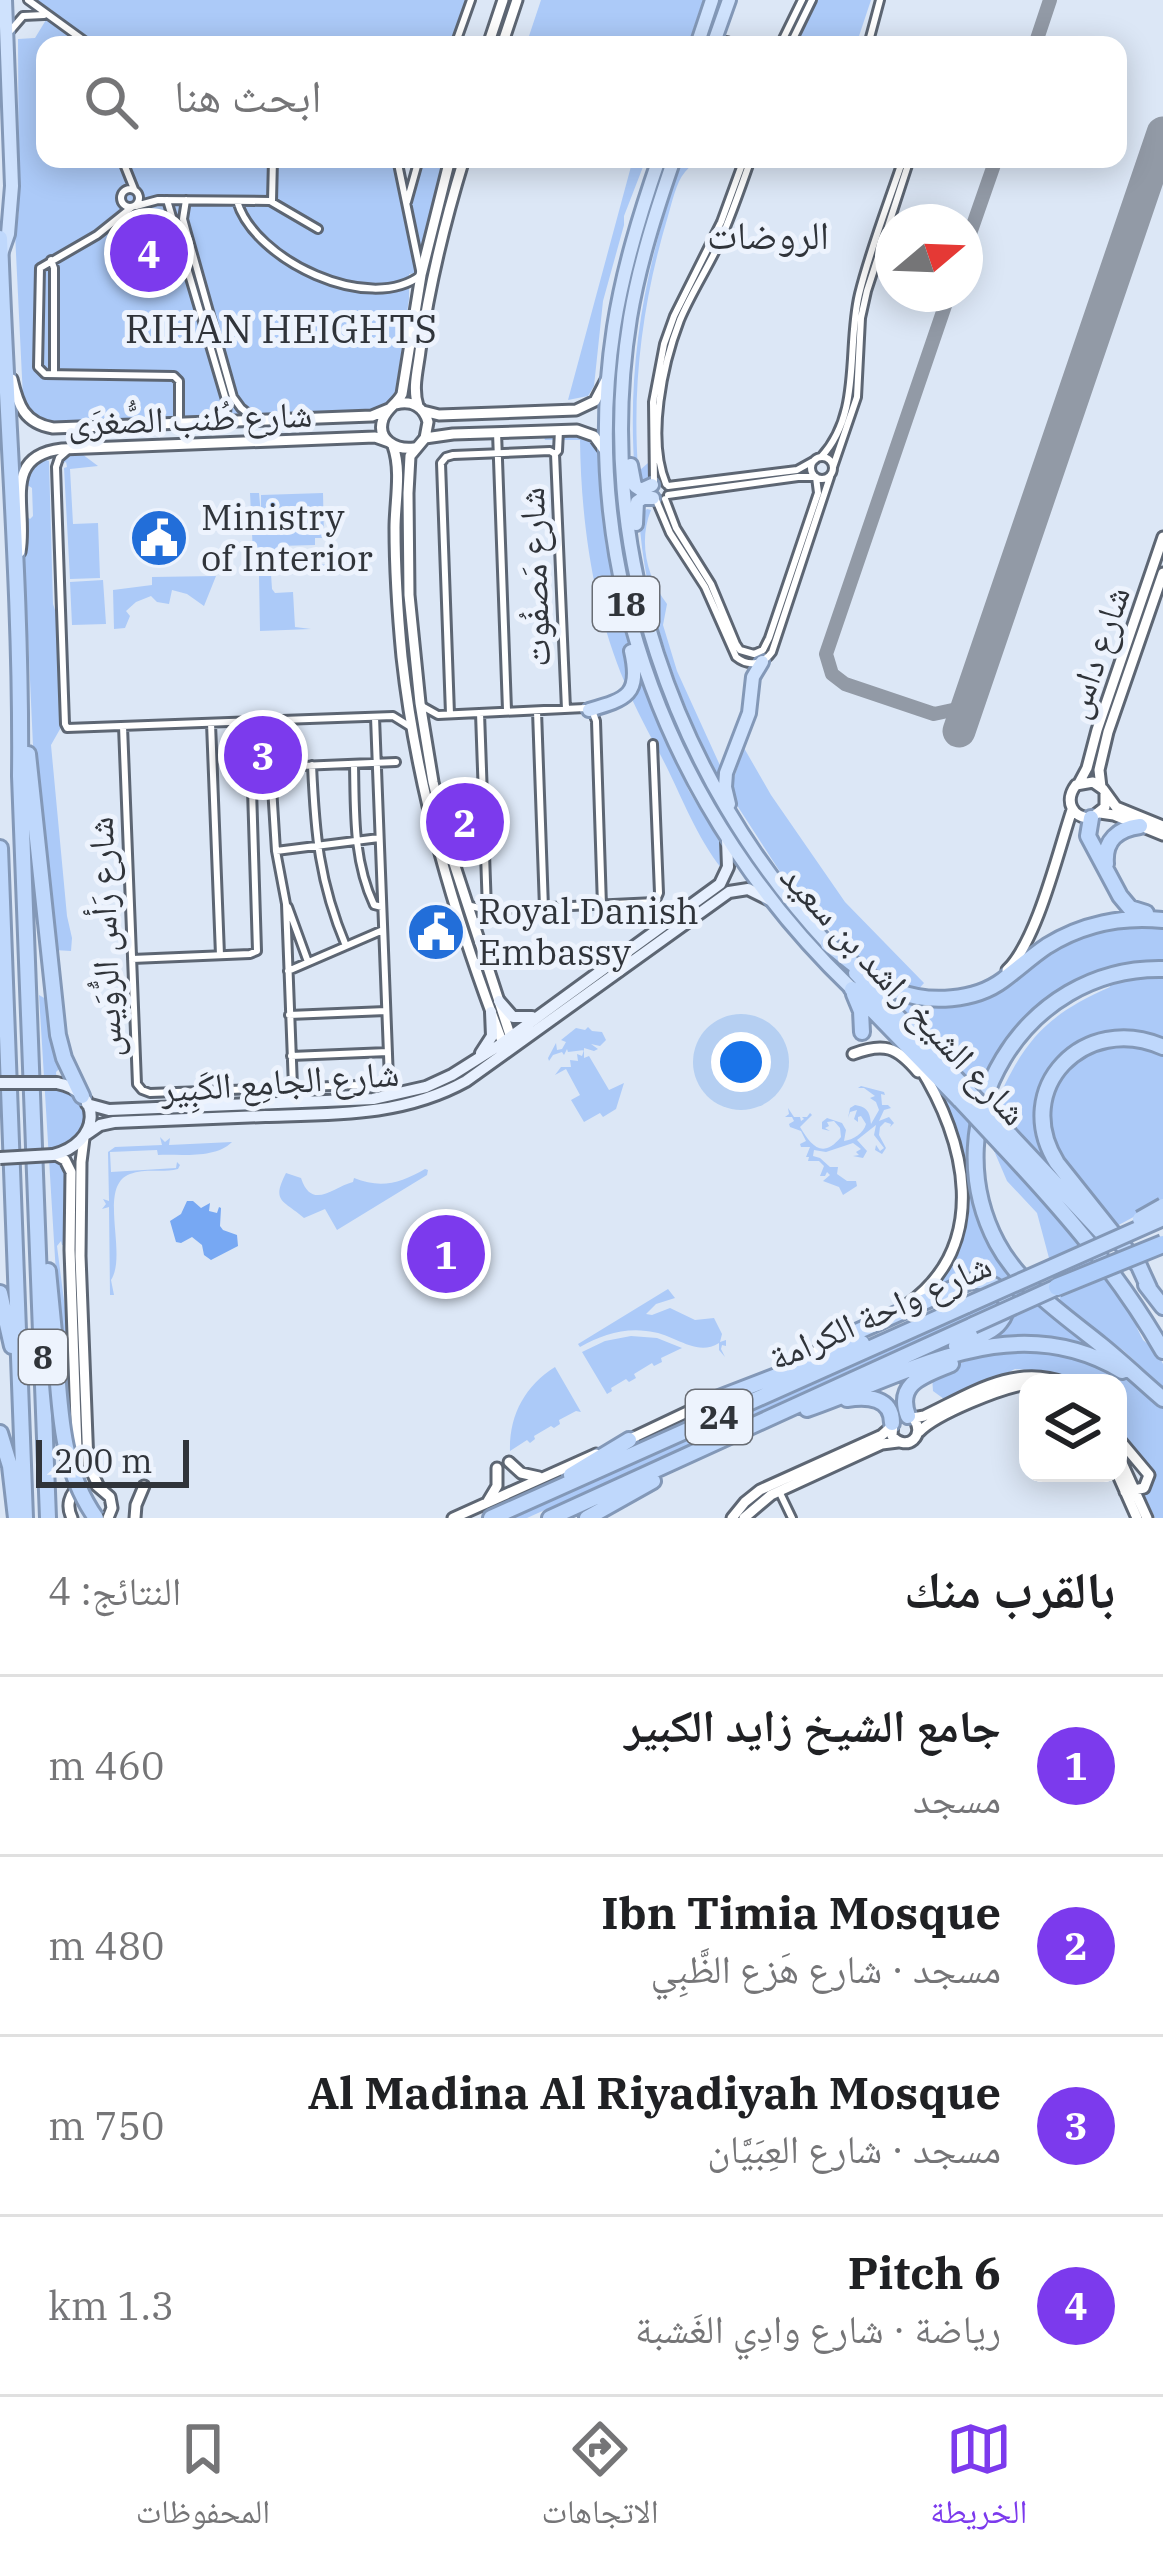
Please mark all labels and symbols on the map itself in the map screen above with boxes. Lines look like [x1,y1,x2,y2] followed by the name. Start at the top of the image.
[875,204,983,312] north arrow
[110,208,188,298] pin: 4
[707,209,829,260] district label: الروضات
[125,303,437,354] district label: RIHAN HEIGHTS
[67,390,313,445] street label: شارع طُنب الصُّغرَى
[507,486,560,668] street label: شارع مَصفُوت
[201,493,373,581] place label: Ministry of Interior
[128,507,190,569] public building icon: Ministry of Interior
[593,577,659,631] road number: 18
[1051,580,1140,724] street label: شارع داس
[224,710,302,800] pin: 3
[426,777,504,867] pin: 2
[76,816,131,1058] street label: شارع رَأس الرُّوَيس
[771,853,1038,1135] street label: شارع الشيخ راشد بن سعيد
[478,887,699,975] place label: Royal Danish Embassy
[405,901,467,963] public building icon: Royal Danish Embassy
[711,1032,771,1092] your location
[158,1049,401,1116] street label: شارع الجامِع الكَبِير
[407,1209,485,1299] pin: 1
[761,1241,998,1380] street label: شارع واحة الكرامة
[19,1330,67,1384] road number: 8
[686,1390,752,1444] road number: 24
[36,1434,189,1487] scale bar

